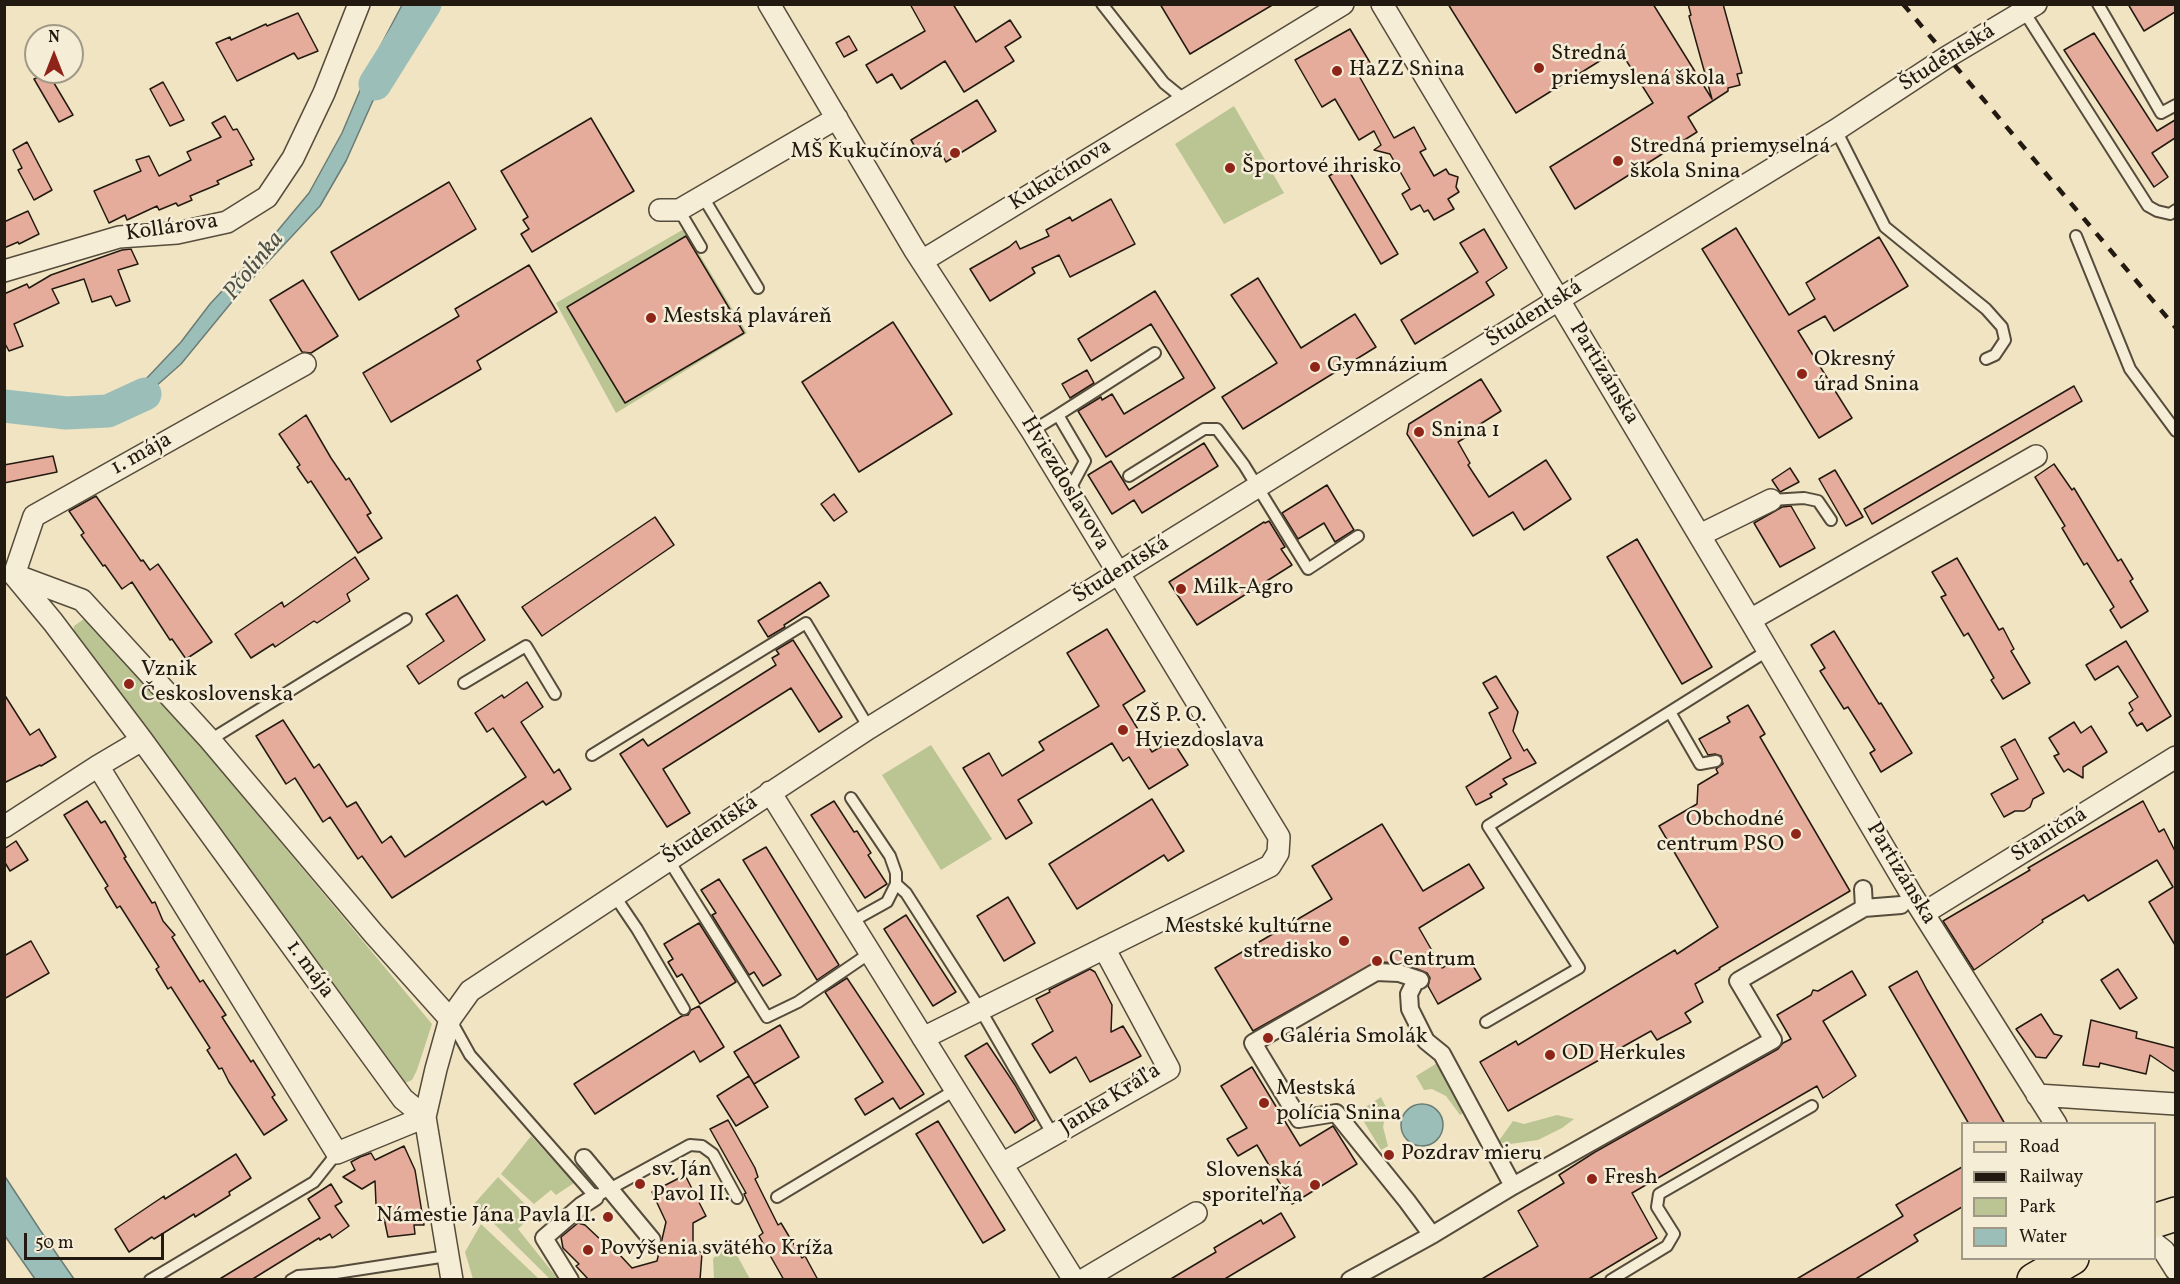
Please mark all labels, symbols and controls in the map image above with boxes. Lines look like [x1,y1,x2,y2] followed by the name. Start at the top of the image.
[1895,19,2001,99] street label: Študentská
[24,24,84,84] north arrow
[48,27,60,49] text: N
[1551,42,1725,94] place label: Stredná priemyslená škola
[1349,58,1465,84] place label: HaZZ Snina
[1532,61,1546,75] marker: Stredná priemyslená škola
[1330,64,1344,78] marker: HaZZ Snina
[1005,134,1117,218] street label: Kukučínova
[1630,135,1830,186] place label: Stredná priemyselná škola Snina
[791,140,943,166] place label: MŠ Kukučínová
[948,146,962,160] marker: MŠ Kukučínová
[1611,154,1625,168] marker: Stredná priemyselná škola Snina
[1242,155,1401,181] place label: Športové ihrisko
[1223,161,1237,175] marker: Športové ihrisko
[124,209,220,249] street label: Kollárova
[219,227,291,307] water label: Pčolinka
[1482,275,1588,355] street label: Študentská
[663,305,832,331] place label: Mestská plaváreň
[644,311,658,325] marker: Mestská plaváreň
[1562,318,1644,430] street label: Partizánska
[1814,348,1919,400] place label: Okresný úrad Snina
[1327,354,1448,380] place label: Gymnázium
[1308,360,1322,374] marker: Gymnázium
[1795,367,1809,381] marker: Okresný úrad Snina
[1014,412,1114,556] street label: Hviezdoslavova
[1431,419,1500,445] place label: Snina 1
[1412,425,1426,439] marker: Snina 1
[107,428,177,482] street label: 1. mája
[1069,531,1175,611] street label: Študentská
[1193,576,1293,602] place label: Milk-Agro
[1174,582,1188,596] marker: Milk-Agro
[141,658,293,710] place label: Vznik Československa
[122,677,136,691] marker: Vznik Československa
[1135,704,1264,756] place label: ZŠ P. O. Hviezdoslava
[1116,723,1130,737] marker: ZŠ P. O. Hviezdoslava
[658,790,764,872] street label: Študentská
[2007,802,2093,870] street label: Staničná
[1656,808,1784,860] place label: Obchodné centrum PSO
[1859,818,1941,930] street label: Partizánska
[1789,827,1803,841] marker: Obchodné centrum PSO
[1165,915,1332,966] place label: Mestské kultúrne stredisko
[1337,934,1351,948] marker: Mestské kultúrne stredisko
[279,936,339,1004] street label: 1. mája
[1389,948,1476,974] place label: Centrum
[1370,954,1384,968] marker: Centrum
[1280,1025,1428,1051] place label: Galéria Smolák
[1261,1031,1275,1045] marker: Galéria Smolák
[1562,1042,1686,1068] place label: OD Herkules
[1543,1048,1557,1062] marker: OD Herkules
[1056,1059,1166,1141] street label: Janka Kráľa
[1276,1077,1401,1128] place label: Mestská polícia Snina
[1257,1096,1271,1110] marker: Mestská polícia Snina
[1961,1122,2156,1260] legend
[2019,1135,2060,1160] text: Road
[1401,1142,1542,1168] place label: Pozdrav mieru
[1382,1148,1396,1162] marker: Pozdrav mieru
[652,1158,730,1210] place label: sv. Ján Pavol II.
[1202,1159,1303,1210] place label: Slovenská sporiteľňa
[2019,1165,2083,1190] text: Railway
[1604,1166,1658,1192] place label: Fresh
[1585,1172,1599,1186] marker: Fresh
[633,1177,647,1191] marker: sv. Ján Pavol II.
[1308,1178,1322,1192] marker: Slovenská sporiteľňa
[2019,1195,2056,1220] text: Park
[376,1204,596,1230] place label: Námestie Jána Pavla II.
[601,1210,615,1224] marker: Námestie Jána Pavla II.
[27,1221,166,1259] scale bar
[2019,1225,2067,1250] text: Water
[35,1231,74,1256] text: 50 m
[600,1237,833,1263] place label: Povýšenia svätého Kríža
[581,1243,595,1257] marker: Povýšenia svätého Kríža

